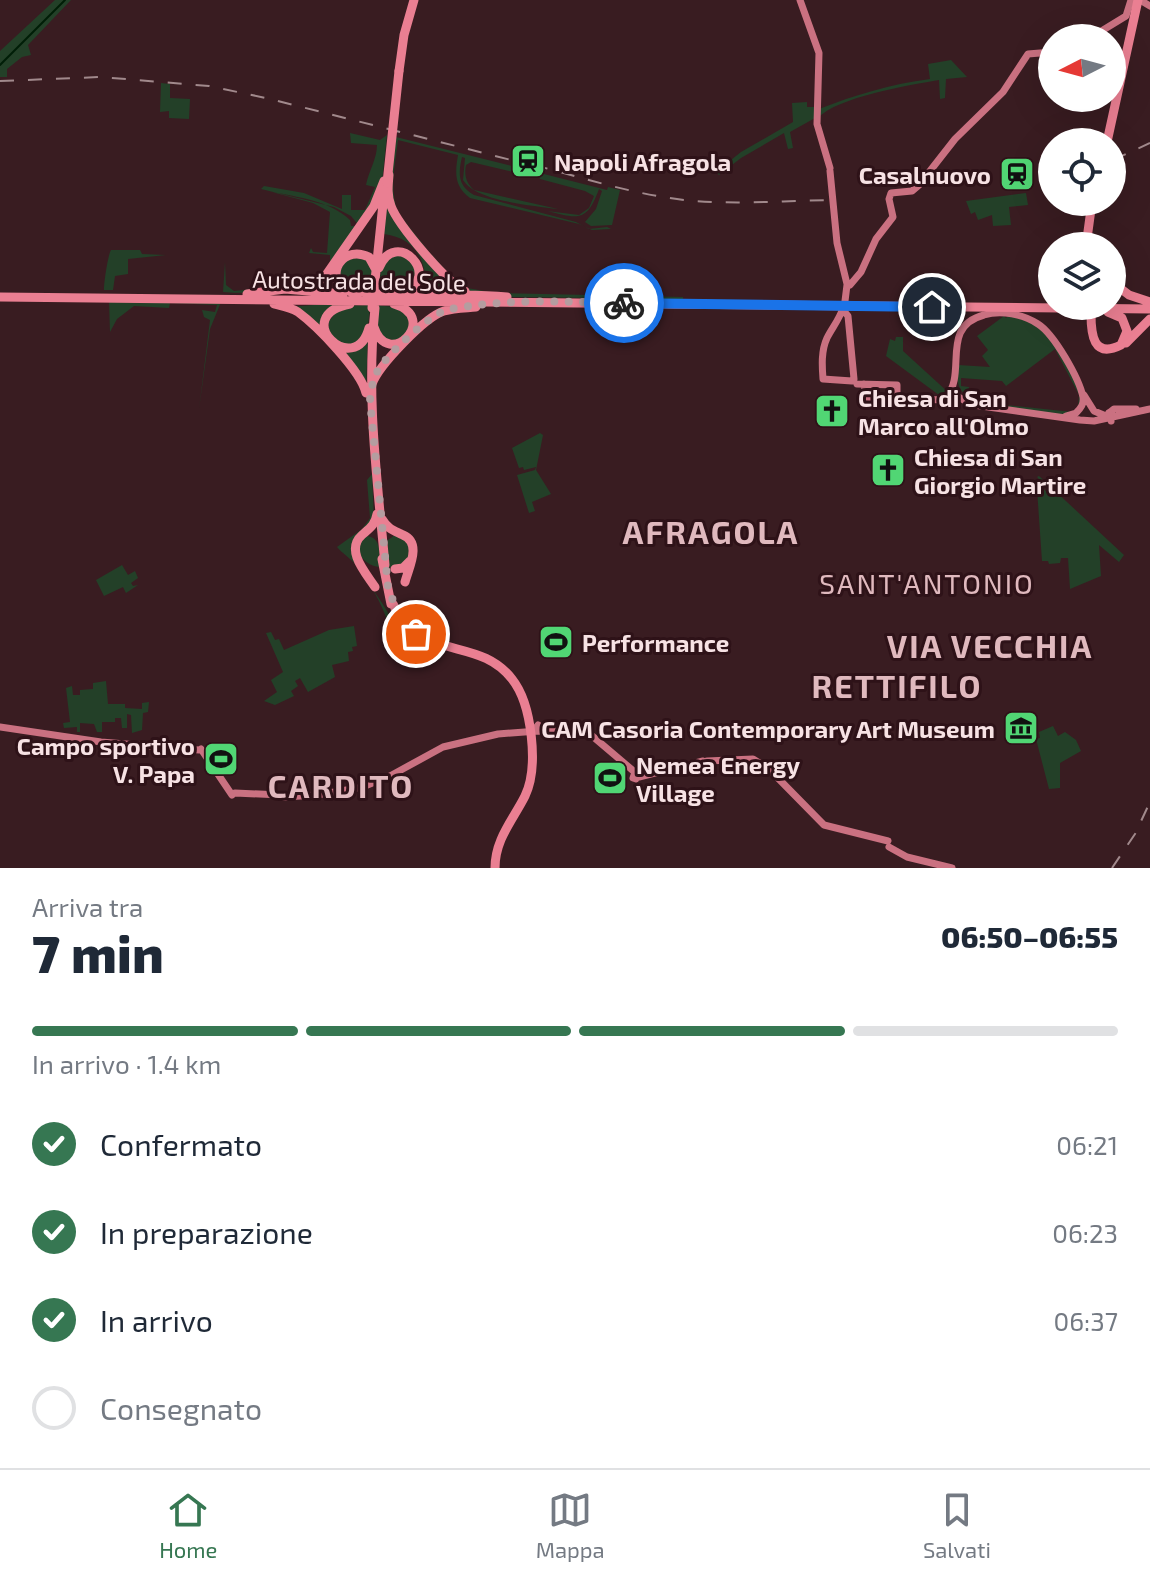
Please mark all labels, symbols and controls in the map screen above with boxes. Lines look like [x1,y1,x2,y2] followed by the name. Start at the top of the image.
[1038,24,1126,112] north arrow
[1038,24,1126,320] map controls
[1038,128,1126,216] button: locate
[509,142,547,180] station icon: Napoli Afragola
[554,147,731,176] place label: Napoli Afragola
[998,155,1036,193] station icon: Casalnuovo
[859,160,991,189] place label: Casalnuovo
[1038,232,1126,320] button: layers
[584,263,664,343] courier
[252,264,466,296] street label: Autostrada del Sole
[898,273,966,341] pin
[602,281,646,325] icon: bike
[910,285,954,329] icon: home
[858,383,1029,440] place label: Chiesa di San Marco all'Olmo
[813,392,851,430] church icon: Chiesa di San Marco all'Olmo
[914,442,1086,499] place label: Chiesa di San Giorgio Martire
[869,451,907,489] church icon: Chiesa di San Giorgio Martire
[623,512,799,550] district label: AFRAGOLA
[819,566,1035,600] district label: SANT'ANTONIO
[382,600,450,668] pin
[394,612,438,656] icon: bag
[537,623,575,661] sports icon: Performance
[887,626,1093,664] district label: VIA VECCHIA
[582,628,729,657] place label: Performance
[811,666,983,704] district label: RETTIFILO
[1002,709,1040,747] museum icon: CAM Casoria Contemporary Art Museum
[541,714,995,743] place label: CAM Casoria Contemporary Art Museum
[17,731,195,788] place label: Campo sportivo V. Papa
[202,740,240,778] sports icon: Campo sportivo V. Papa
[636,750,800,807] place label: Nemea Energy Village
[591,759,629,797] sports icon: Nemea Energy Village
[268,766,414,804] district label: CARDITO
[32,891,143,922] text: Arriva tra
[941,918,1118,954] text: 06:50–06:55
[32,921,164,983] text: 7 min
[32,1048,221,1079] text: In arrivo · 1.4 km
[32,1122,76,1166] icon: check
[100,1126,262,1162] text: Confermato
[1056,1129,1118,1160] text: 06:21
[32,1210,76,1254] icon: check
[100,1214,313,1250] text: In preparazione
[1052,1217,1118,1248] text: 06:23
[32,1298,76,1342] icon: check
[100,1302,213,1338] text: In arrivo
[1054,1305,1118,1336] text: 06:37
[100,1390,262,1426] text: Consegnato
[159,1488,217,1562] tab: Home
[536,1488,605,1562] tab: Mappa
[923,1488,991,1562] tab: Salvati

